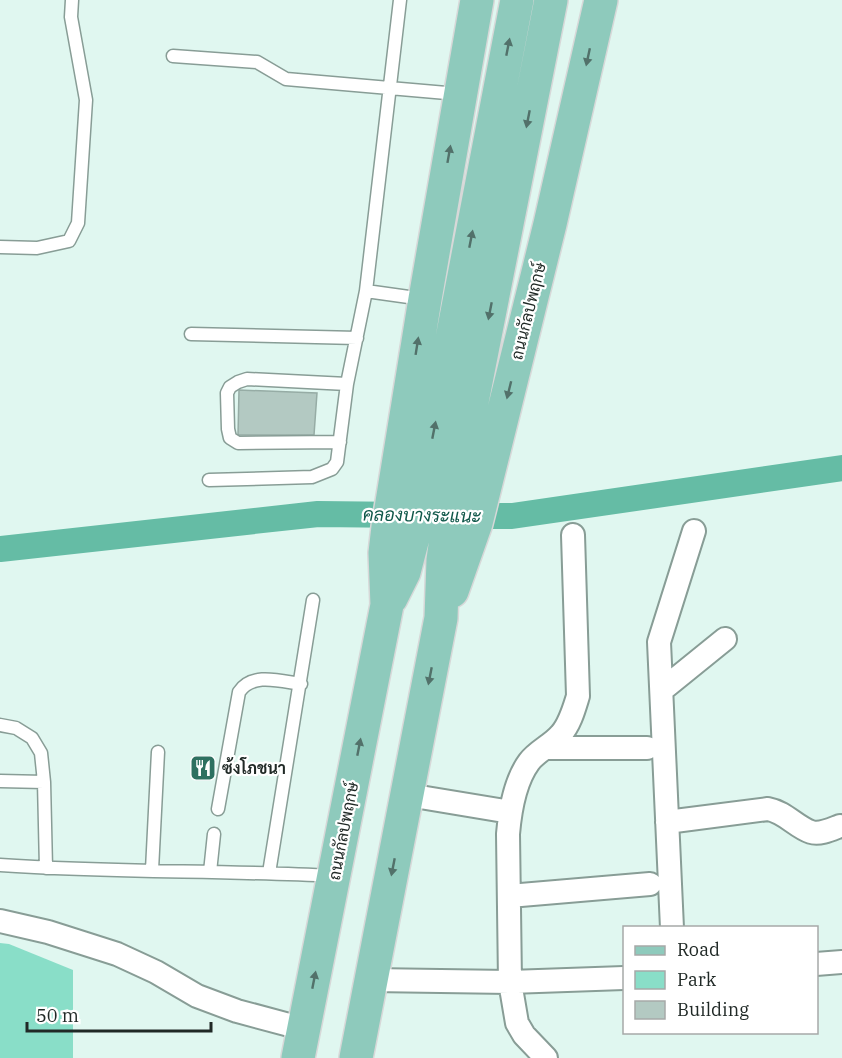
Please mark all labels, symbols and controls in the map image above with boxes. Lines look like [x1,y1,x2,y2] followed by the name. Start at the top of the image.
[504,38,513,57] one-way arrow
[583,48,593,66] one-way arrow
[523,110,532,129] one-way arrow
[445,144,454,163] one-way arrow
[467,229,476,248] one-way arrow
[504,260,550,362] street label: ถนนกัลปพฤกษ์
[485,301,494,320] one-way arrow
[413,337,422,356] one-way arrow
[503,381,513,399] one-way arrow
[430,421,439,440] one-way arrow
[363,502,482,528] water label: คลองบางระแนะ
[425,666,434,685] one-way arrow
[355,738,364,757] one-way arrow
[188,753,218,783] restaurant icon: ซ้งโภชนา
[222,757,286,778] place label: ซ้งโภชนา
[322,780,362,882] street label: ถนนกัลปพฤกษ์
[388,858,397,877] one-way arrow
[623,926,818,1034] legend
[677,938,720,961] text: Road
[677,968,717,991] text: Park
[310,970,319,989] one-way arrow
[27,995,212,1033] scale bar
[677,998,749,1021] text: Building
[36,1004,79,1027] text: 50 m

